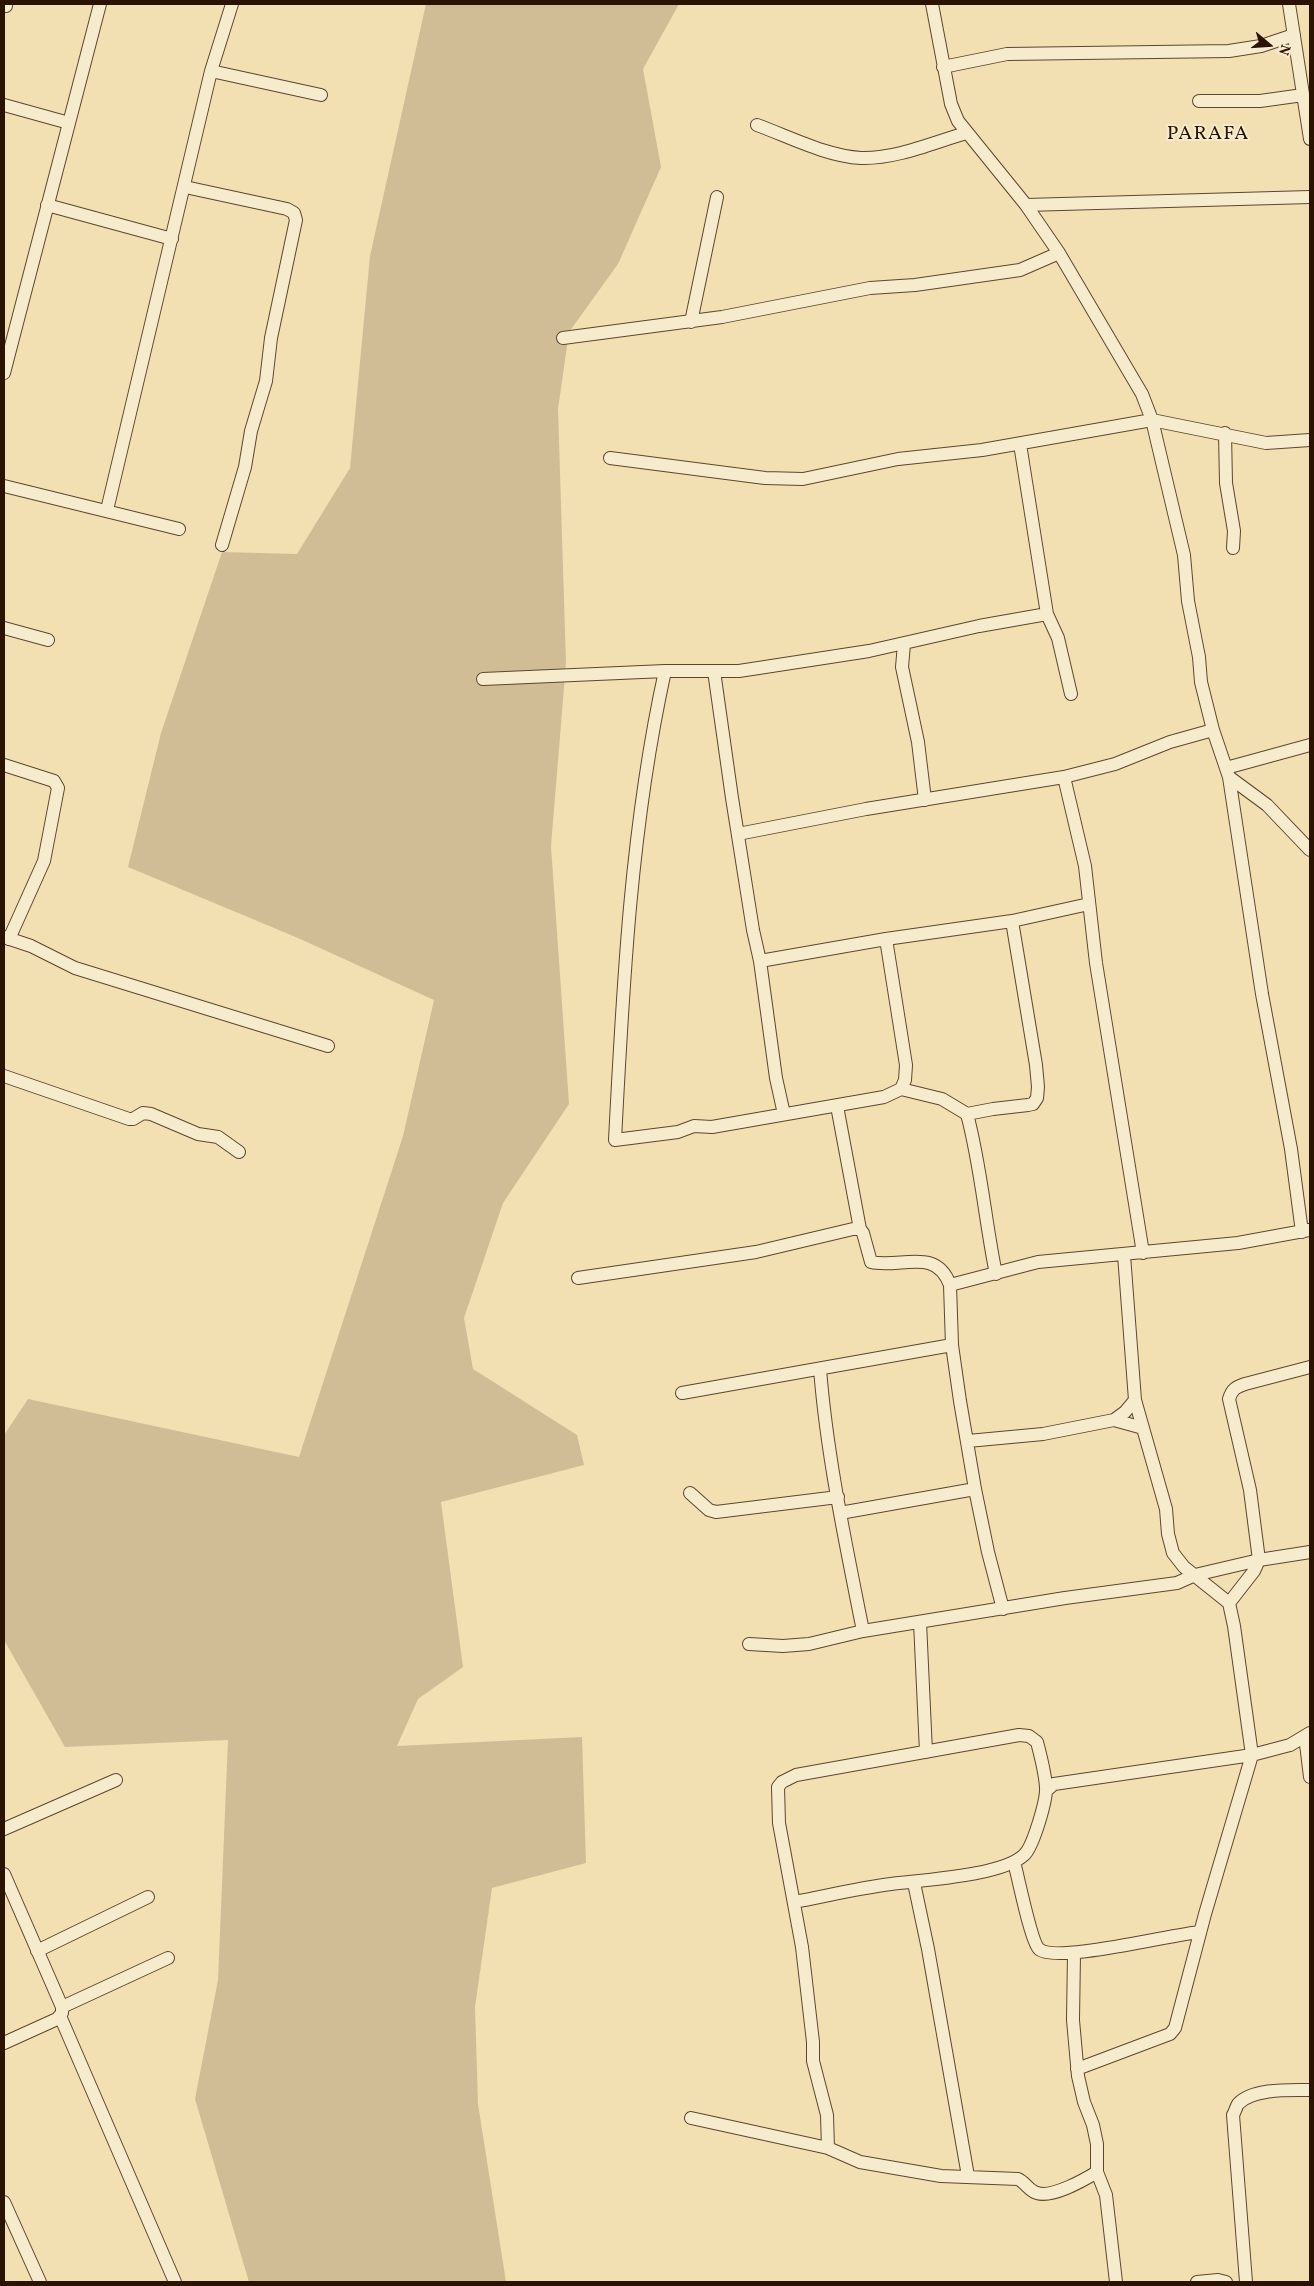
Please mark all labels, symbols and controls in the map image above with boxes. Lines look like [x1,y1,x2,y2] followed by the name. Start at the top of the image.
[1244,20,1294,70] north arrow
[1273,42,1294,58] text: N
[1166,123,1250,147] district label: PARAFA

